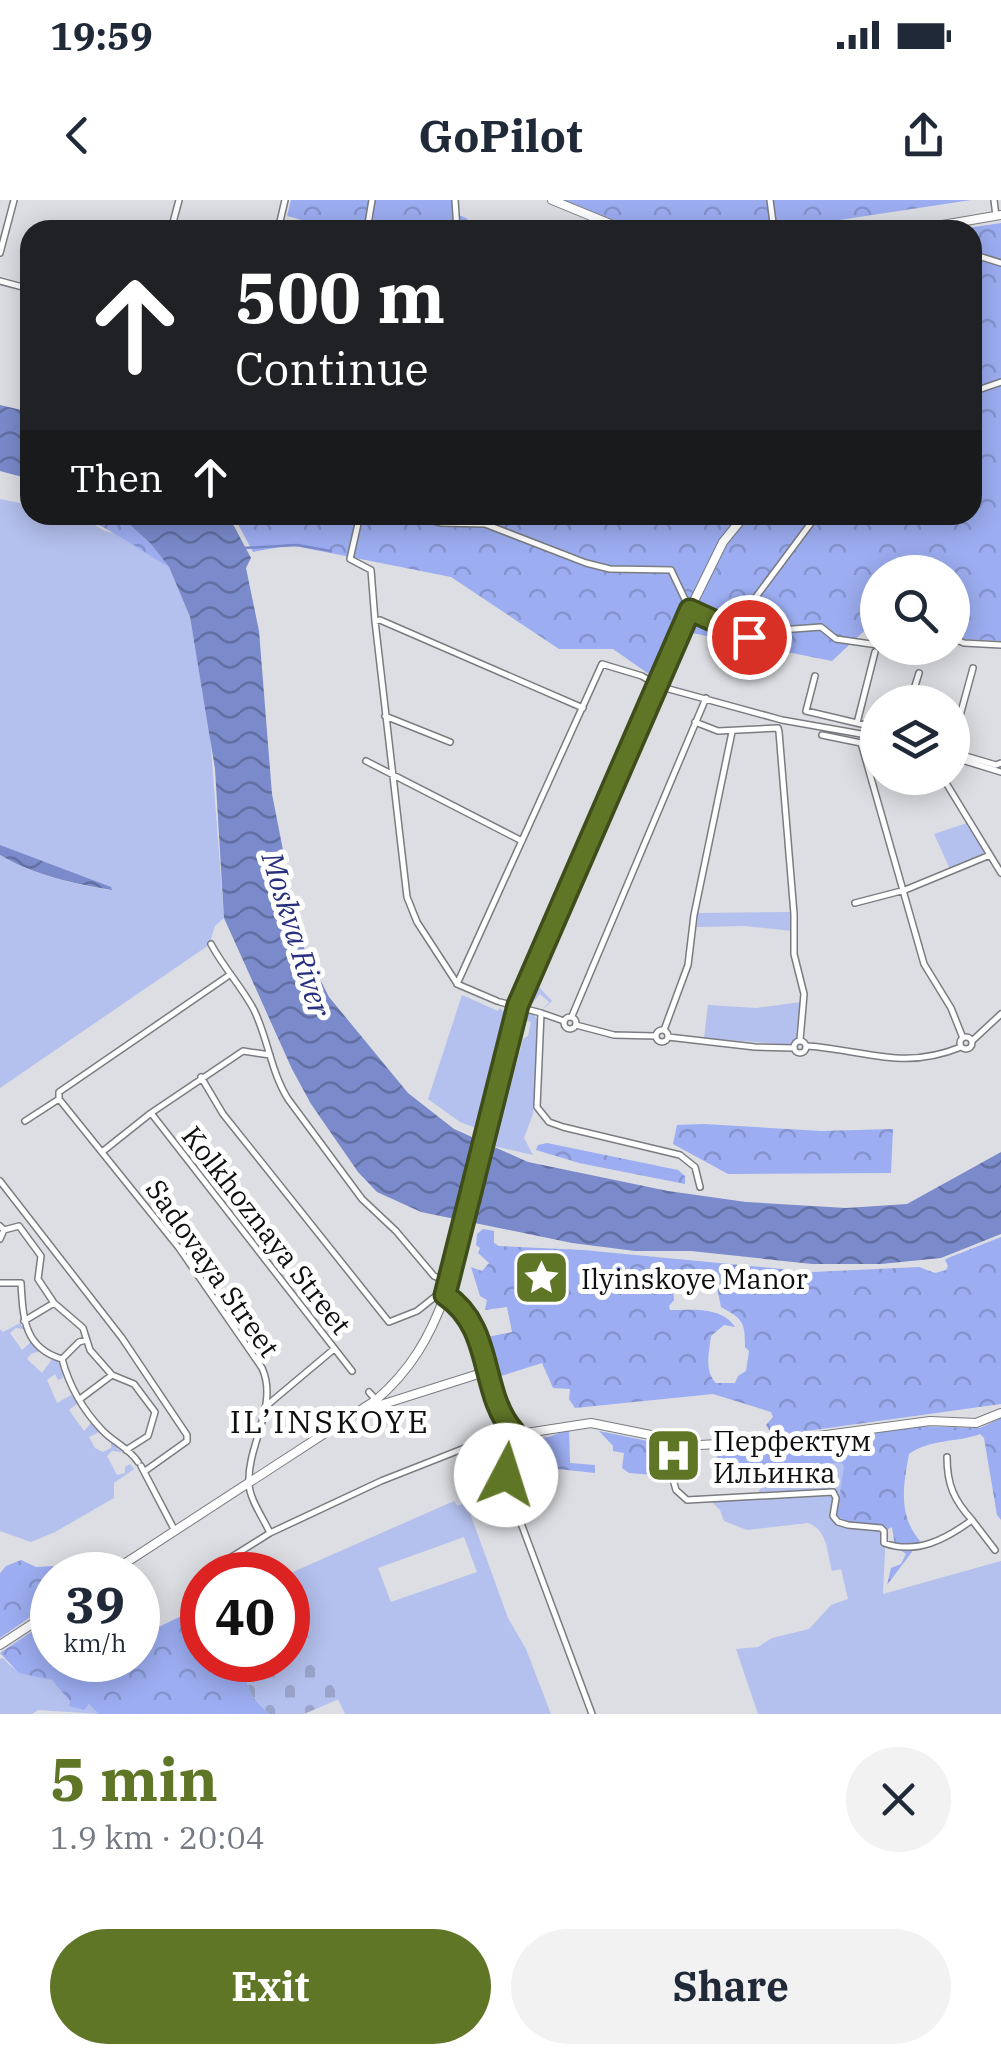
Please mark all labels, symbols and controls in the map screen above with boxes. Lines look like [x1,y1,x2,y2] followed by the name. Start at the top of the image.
[50,11,153,60] text: 19:59
[418,106,583,164] text: GoPilot
[50,108,105,163] icon: back
[896,108,951,163] icon: share
[235,251,445,342] text: 500 m
[70,260,200,390] icon: ahead
[235,339,429,397] text: Continue
[183,450,238,505] icon: ahead
[70,453,163,502] text: Then
[860,555,970,795] map controls
[860,555,970,665] button: search
[707,595,792,680] pin
[722,610,777,665] icon: arrive
[860,685,970,795] button: layers
[253,846,341,1022] water label: Moskva River
[174,1118,360,1342] street label: Kolkhoznaya Street
[138,1172,288,1364] street label: Sadovaya Street
[512,1248,572,1308] place icon: Ilyinskoye Manor
[581,1260,809,1297] place label: Ilyinskoye Manor
[230,1400,430,1442] district label: IL’INSKOYE
[713,1422,871,1491] place label: Перфектум Ильинка
[454,1423,558,1527] position arrow
[644,1426,704,1486] hospital icon: Перфектум Ильинка
[180,1552,310,1682] speed limit sign: 40
[65,1572,125,1637] text: 39
[63,1626,127,1659] text: km/h
[50,1739,218,1818] text: 5 min
[846,1747,951,1852] button: close
[50,1816,265,1858] text: 1.9 km · 20:04
[50,1929,491,2044] button: Exit
[511,1929,951,2044] button: Share

